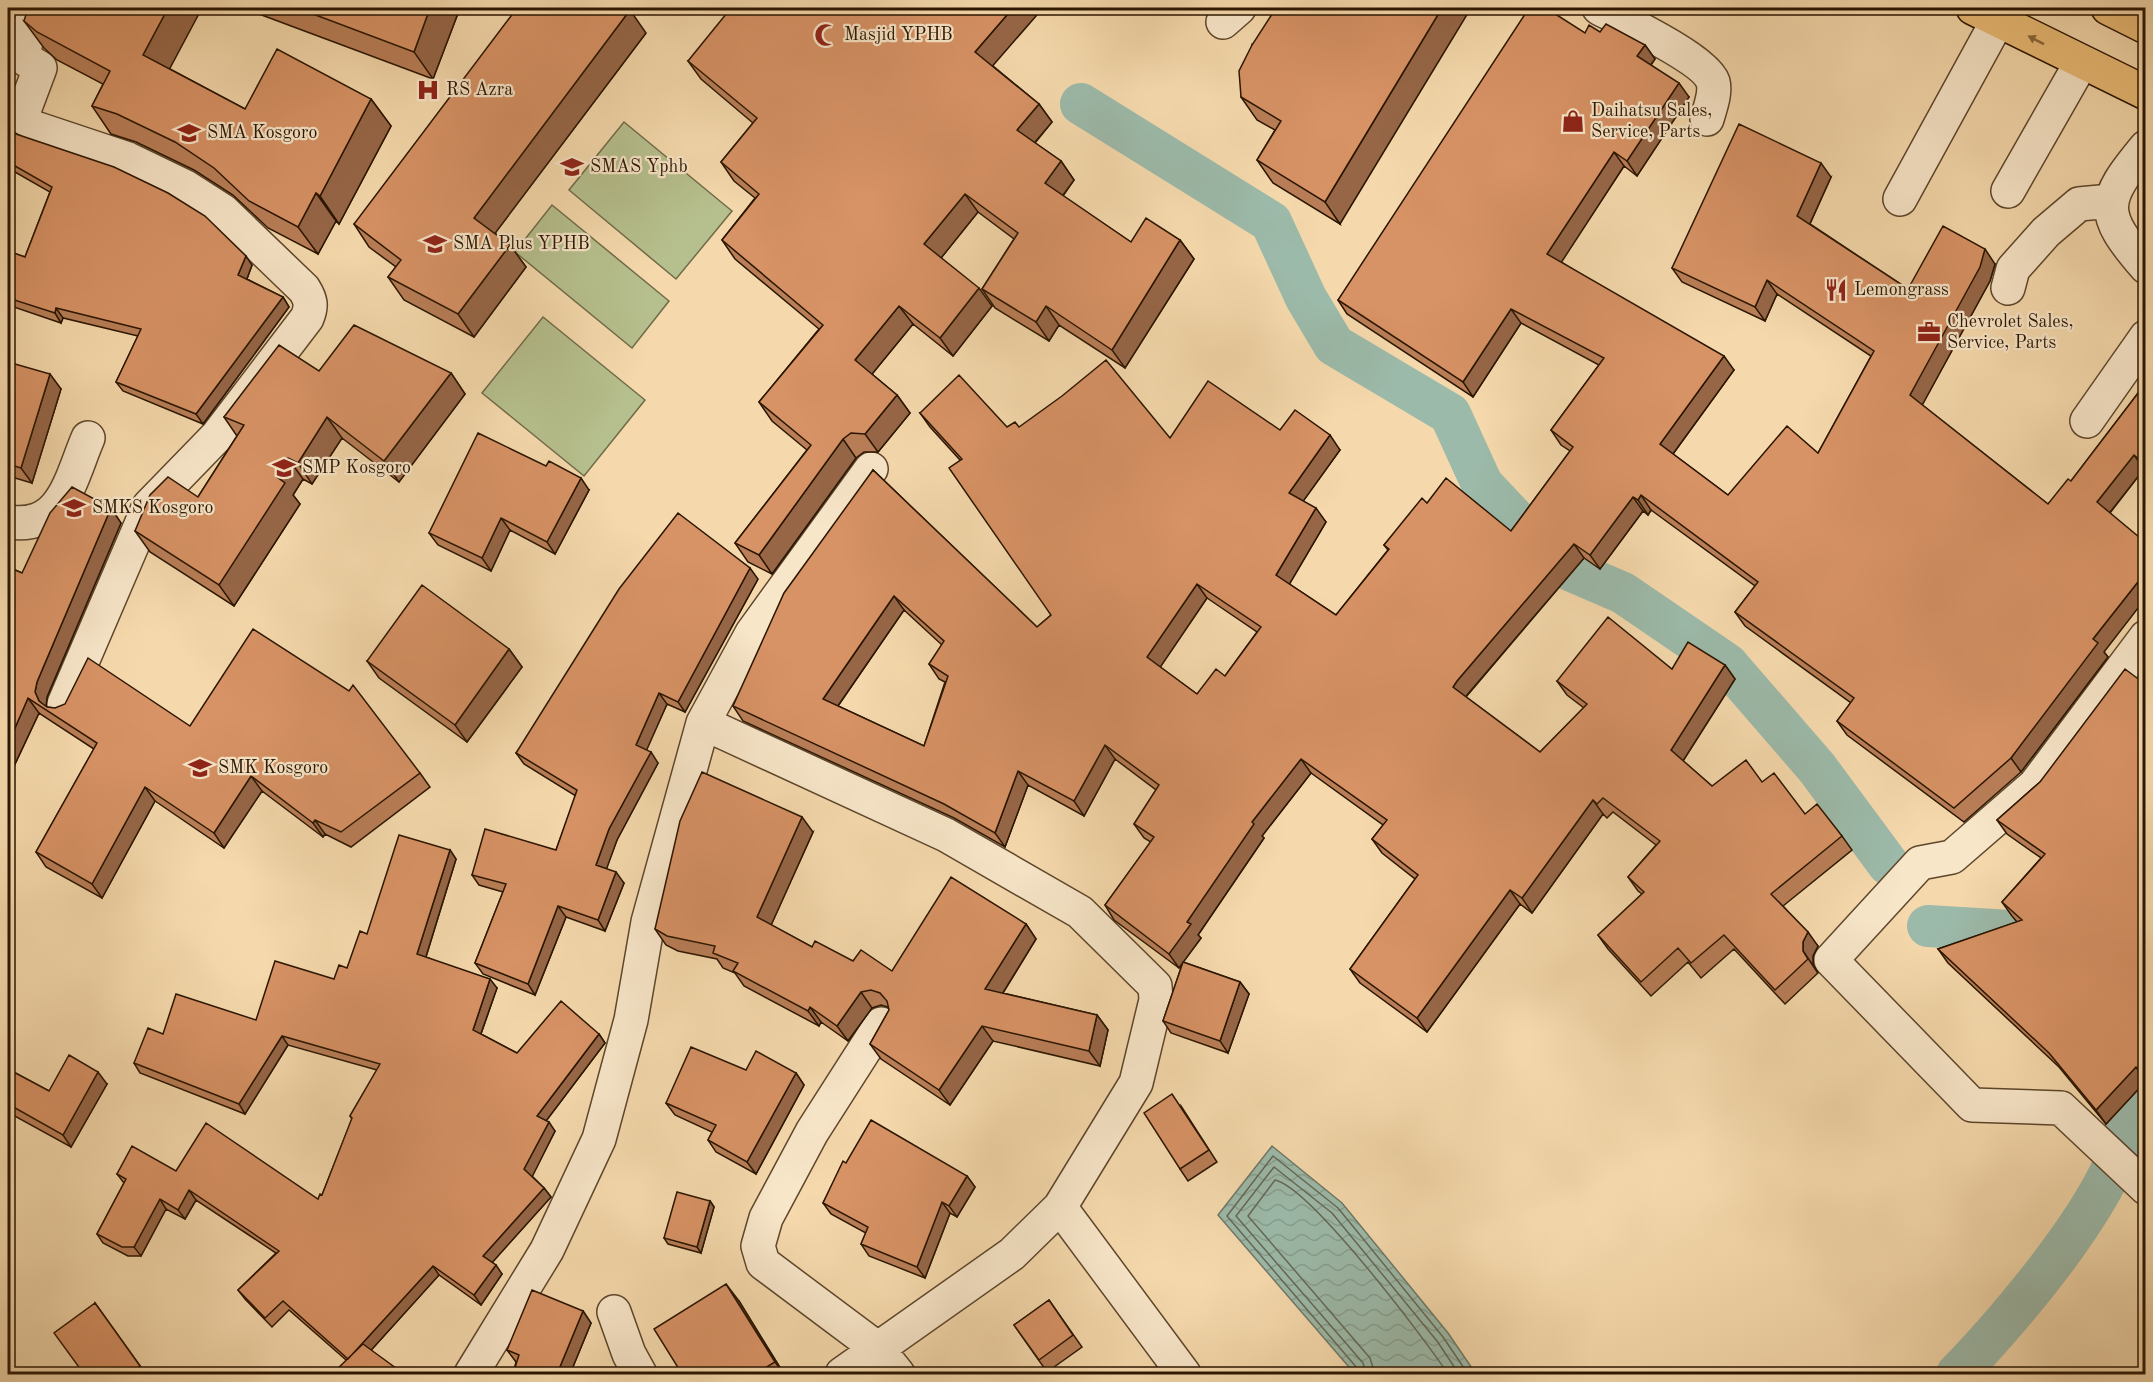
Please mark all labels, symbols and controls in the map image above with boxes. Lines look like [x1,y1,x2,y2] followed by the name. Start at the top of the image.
[813,22,839,48] mosque icon: Masjid YPHB
[844,26,953,44] place label: Masjid YPHB
[2028,35,2045,45] one-way arrow
[415,77,441,103] hospital icon: RS Azra
[446,81,513,99] place label: RS Azra
[1591,102,1712,141] place label: Daihatsu Sales, Service, Parts
[1560,108,1586,134] shop icon: Daihatsu Sales, Service, Parts
[176,120,202,146] school or university icon: SMA Kosgoro
[207,124,317,142] place label: SMA Kosgoro
[559,154,585,180] school or university icon: SMAS Yphb
[590,158,688,176] place label: SMAS Yphb
[422,231,448,257] school or university icon: SMA Plus YPHB
[453,235,590,253] place label: SMA Plus YPHB
[1823,277,1849,303] restaurant icon: Lemongrass
[1854,281,1949,299] place label: Lemongrass
[1947,313,2074,352] place label: Chevrolet Sales, Service, Parts
[1916,319,1942,345] office icon: Chevrolet Sales, Service, Parts
[271,455,297,481] school or university icon: SMP Kosgoro
[302,459,411,477] place label: SMP Kosgoro
[61,495,87,521] school or university icon: SMKS Kosgoro
[92,499,213,517] place label: SMKS Kosgoro
[187,755,213,781] school or university icon: SMK Kosgoro
[218,759,328,777] place label: SMK Kosgoro

